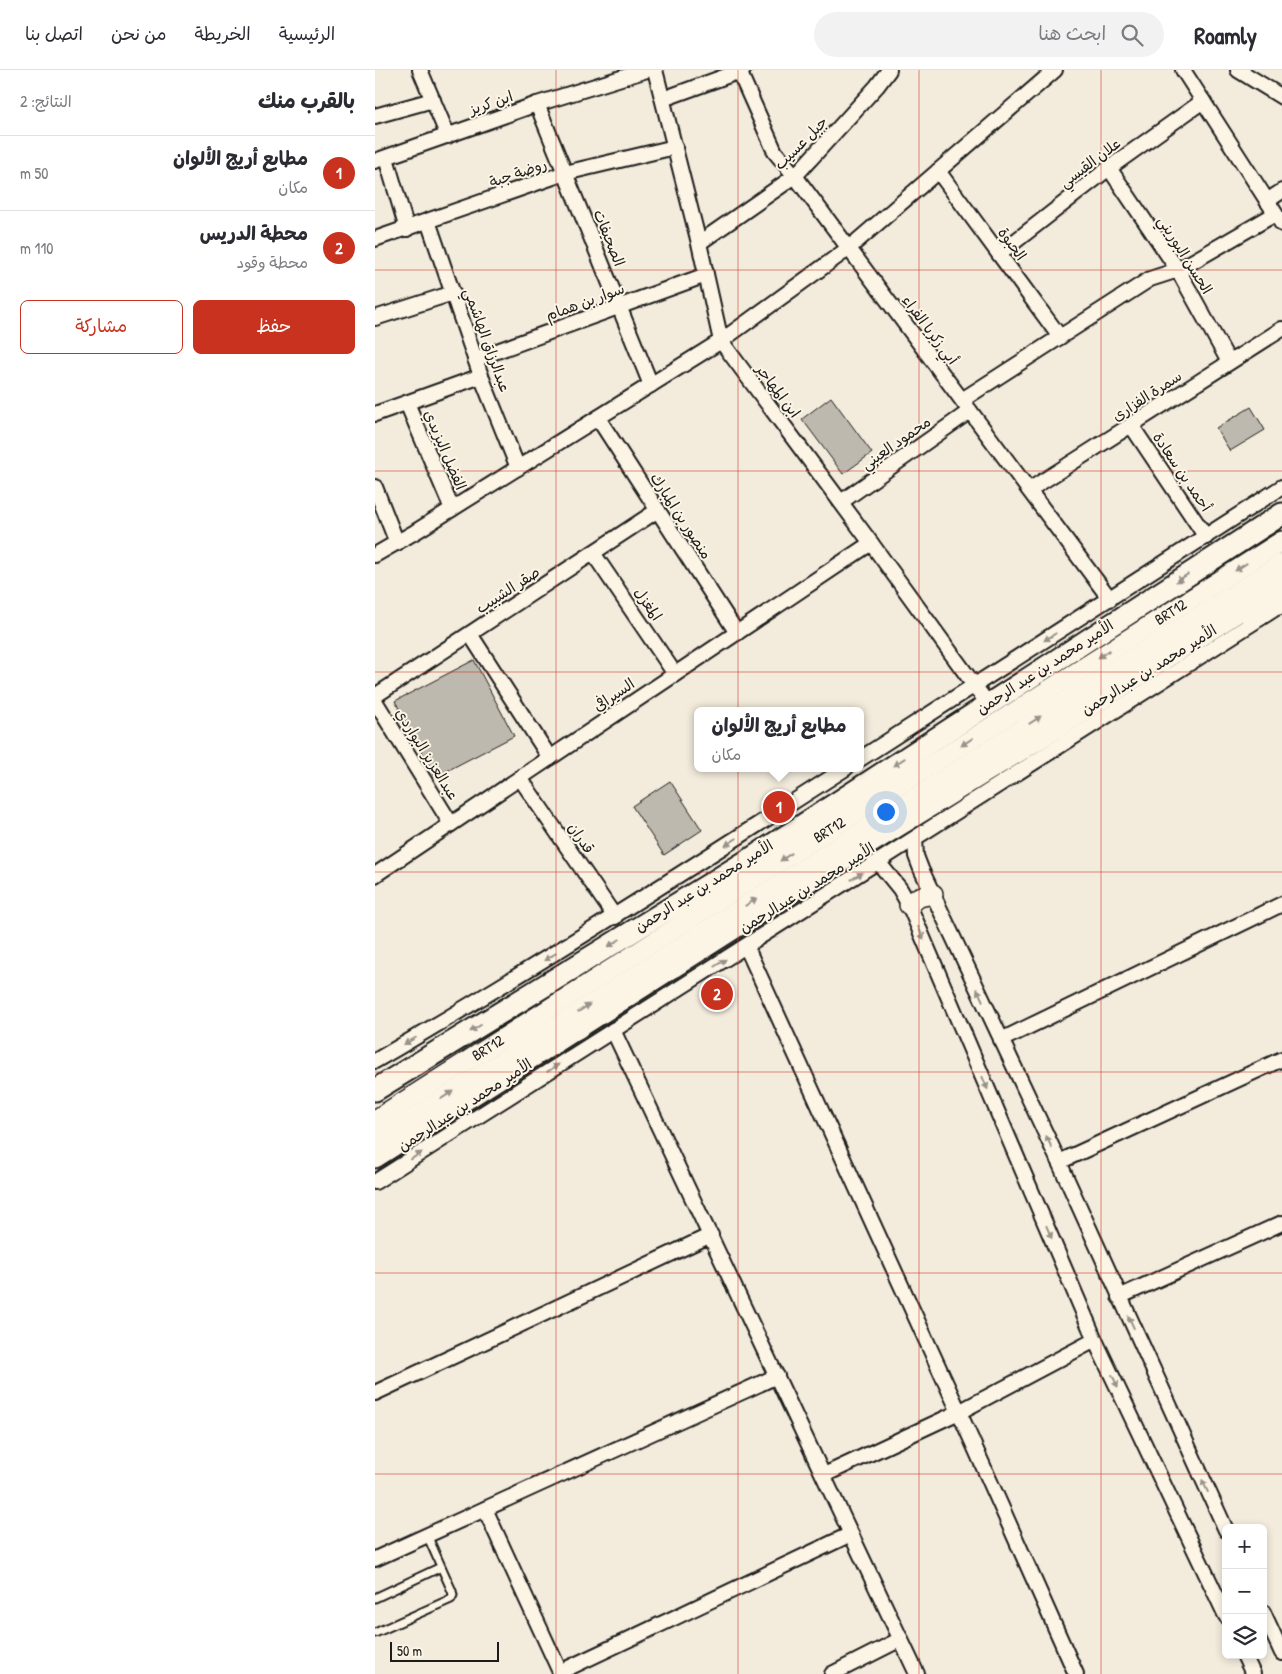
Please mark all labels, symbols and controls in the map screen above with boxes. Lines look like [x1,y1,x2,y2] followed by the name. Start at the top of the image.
[814,12,1164,57] search box
[1194,19,1257,51] text: Roamly
[1038,20,1106,46] text: ابحث هنا
[25,21,83,46] text: اتصل بنا
[111,21,167,46] text: من نحن
[195,21,251,46] text: الخريطة
[279,21,335,46] text: الرئيسية
[1118,21,1146,49] icon: search
[464,85,516,120] street label: ابن كريز
[258,86,355,115] text: بالقرب منك
[20,90,72,112] text: النتائج: 2
[769,111,832,174] street label: جبل عسيب
[1055,133,1127,195] street label: علان القيسي
[173,145,308,171] text: مطابع أريج الألوان
[486,153,549,192] street label: روضة جبة
[20,162,49,184] text: 50 m
[336,162,342,184] text: 1
[278,176,308,198] text: مكان
[589,206,630,269] street label: الصحيفات
[1150,211,1218,300] street label: الحسن البوريني
[200,220,308,246] text: محطة الدريس
[993,223,1032,265] street label: الحبوة
[20,237,53,259] text: 110 m
[335,237,343,259] text: 2
[237,251,308,273] text: محطة وقود
[542,278,628,326] street label: سوار بن همام
[456,285,516,396] street label: عبدالرزاق الهاشمي
[895,291,964,371] street label: أبي زكريا الفراء
[20,300,183,354] button: مشاركة
[193,300,355,354] button: حفظ
[751,359,806,422] street label: ابن المهاجر
[1108,365,1186,426] street label: سمرة الفزارى
[418,407,472,493] street label: الفضل اليزيدي
[857,411,937,477] street label: محمود العيني
[1148,428,1217,516] street label: أحمد بن سعادة
[646,468,717,563] street label: منصور بن المبارك
[472,561,544,618] street label: صقر الشبيب
[1234,562,1248,572] one-way arrow
[1176,573,1189,583] one-way arrow
[630,583,667,625] street label: المغزل
[1150,594,1190,630] street label: BRT12
[972,614,1117,719] street label: الأمير محمد بن عبد الرحمن
[1077,619,1220,720] street label: الأمير محمد بن عبدالرحمن
[1044,633,1057,642] one-way arrow
[1097,650,1111,659] one-way arrow
[589,673,639,716] street label: السيرافي
[390,704,464,804] street label: عبدالعزيز البواردي
[694,707,864,772] popup
[712,712,846,738] text: مطابع أريج الألوان
[1028,715,1042,725] one-way arrow
[960,737,974,746] one-way arrow
[712,743,741,765] text: مكان
[893,757,906,767] one-way arrow
[763,788,795,826] pin: 1
[873,799,899,825] your location
[809,812,849,848] street label: BRT12
[563,818,599,857] street label: قدران
[631,834,777,937] street label: الأمير محمد بن عبد الرحمن
[725,837,738,847] one-way arrow
[735,837,878,938] street label: الأمير محمد بن عبدالرحمن
[779,853,792,862] one-way arrow
[850,871,864,880] one-way arrow
[744,897,757,906] one-way arrow
[917,926,925,940] one-way arrow
[608,938,621,947] one-way arrow
[543,953,556,962] one-way arrow
[713,958,727,967] one-way arrow
[701,975,733,1013] pin: 2
[976,988,984,1002] one-way arrow
[577,1003,591,1013] one-way arrow
[469,1023,482,1033] one-way arrow
[468,1029,508,1065] street label: BRT12
[404,1036,417,1045] one-way arrow
[394,1053,536,1156] street label: الأمير محمد بن عبدالرحمن
[547,1064,560,1073] one-way arrow
[981,1076,989,1090] one-way arrow
[440,1091,454,1100] one-way arrow
[1045,1135,1053,1149] one-way arrow
[409,1151,423,1161] one-way arrow
[1045,1225,1053,1240] one-way arrow
[1126,1315,1134,1329] one-way arrow
[1111,1374,1119,1388] one-way arrow
[1201,1479,1209,1493] one-way arrow
[1222,1524,1267,1659] map controls
[1222,1524,1267,1569] button: +
[1222,1569,1267,1614] button: −
[1222,1614,1267,1659] button: layers
[390,1639,499,1662] scale bar
[397,1641,422,1660] text: 50 m

